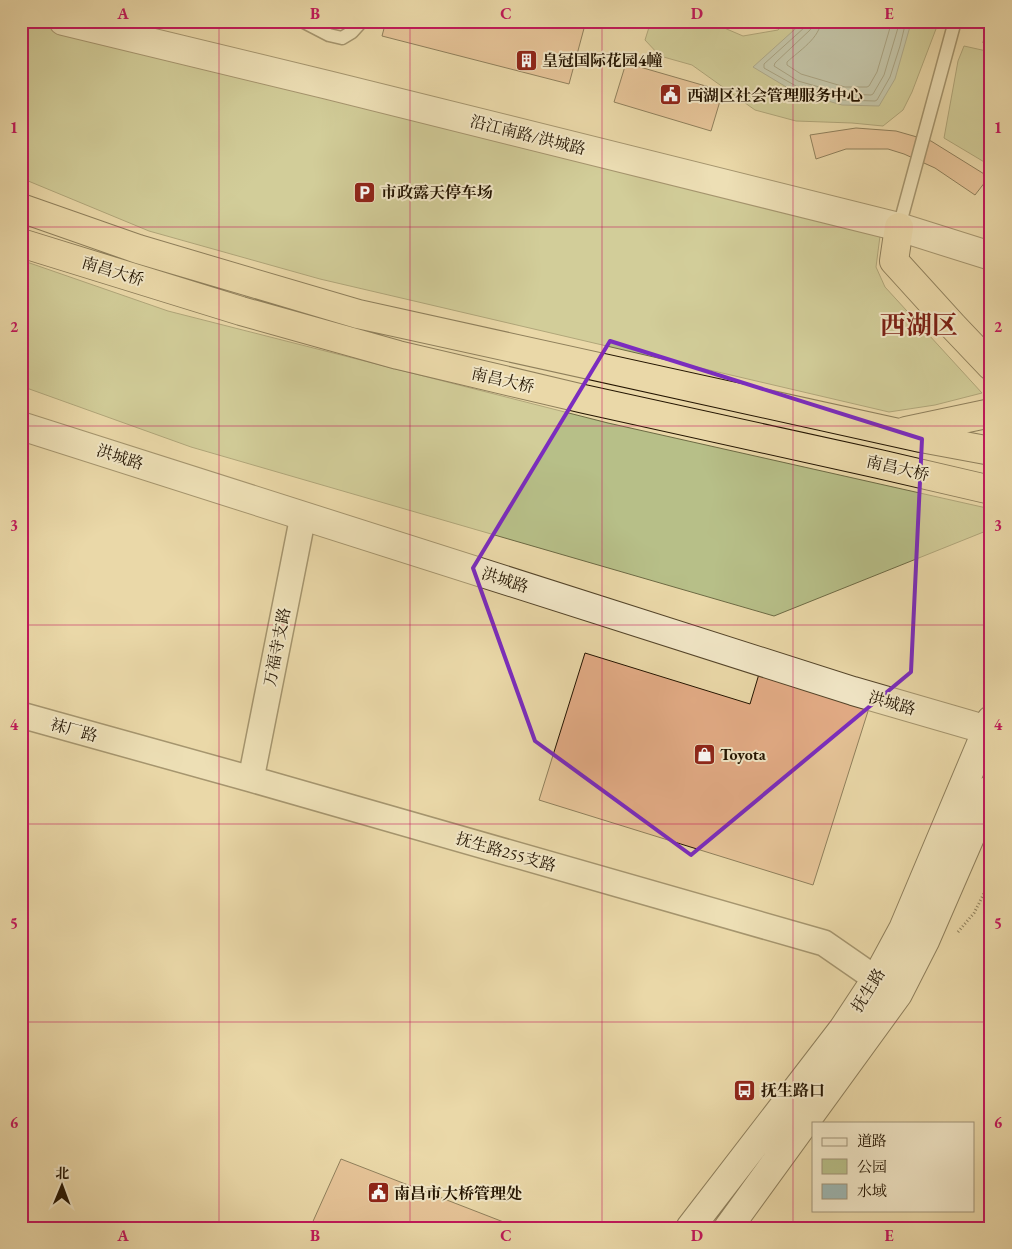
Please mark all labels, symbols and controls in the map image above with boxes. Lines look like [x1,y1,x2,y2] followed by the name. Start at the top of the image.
[116,3,129,24] text: A
[310,3,320,24] text: B
[500,3,512,24] text: C
[691,3,703,24] text: D
[884,3,894,24] text: E
[514,48,538,72] building icon: 皇冠国际花园4幢
[542,50,662,71] place label: 皇冠国际花园4幢
[659,83,683,107] public building icon: 西湖区社会管理服务中心
[687,85,863,106] place label: 西湖区社会管理服务中心
[468,110,588,160] street label: 沿江南路/洪城路
[10,117,18,138] text: 1
[994,117,1002,138] text: 1
[353,180,377,204] parking icon: 市政露天停车场
[381,182,493,203] place label: 市政露天停车场
[79,252,147,290] street label: 南昌大桥
[880,308,958,342] district label: 西湖区
[10,316,19,337] text: 2
[994,316,1003,337] text: 2
[469,363,537,397] street label: 南昌大桥
[94,440,146,474] street label: 洪城路
[864,451,932,485] street label: 南昌大桥
[10,515,18,536] text: 3
[994,515,1002,536] text: 3
[479,563,531,597] street label: 洪城路
[259,606,295,688] street label: 万福寺支路
[866,686,918,720] street label: 洪城路
[10,714,19,735] text: 4
[48,714,100,746] street label: 袜厂路
[994,714,1003,735] text: 4
[692,742,716,766] shop icon: Toyota
[720,744,767,765] place label: Toyota
[454,828,558,876] street label: 抚生路255支路
[10,913,18,934] text: 5
[994,913,1002,934] text: 5
[846,964,890,1016] street label: 抚生路
[733,1078,757,1102] bus stop icon: 抚生路口
[761,1080,825,1101] place label: 抚生路口
[10,1112,19,1133] text: 6
[994,1112,1003,1133] text: 6
[812,1122,974,1212] legend
[857,1131,887,1150] text: 道路
[857,1157,887,1176] text: 公园
[38,1162,88,1212] north arrow
[55,1164,69,1182] text: 北
[366,1181,390,1205] public building icon: 南昌市大桥管理处
[857,1181,887,1200] text: 水域
[394,1183,522,1204] place label: 南昌市大桥管理处
[116,1225,129,1246] text: A
[310,1225,320,1246] text: B
[500,1225,512,1246] text: C
[691,1225,703,1246] text: D
[884,1225,894,1246] text: E

